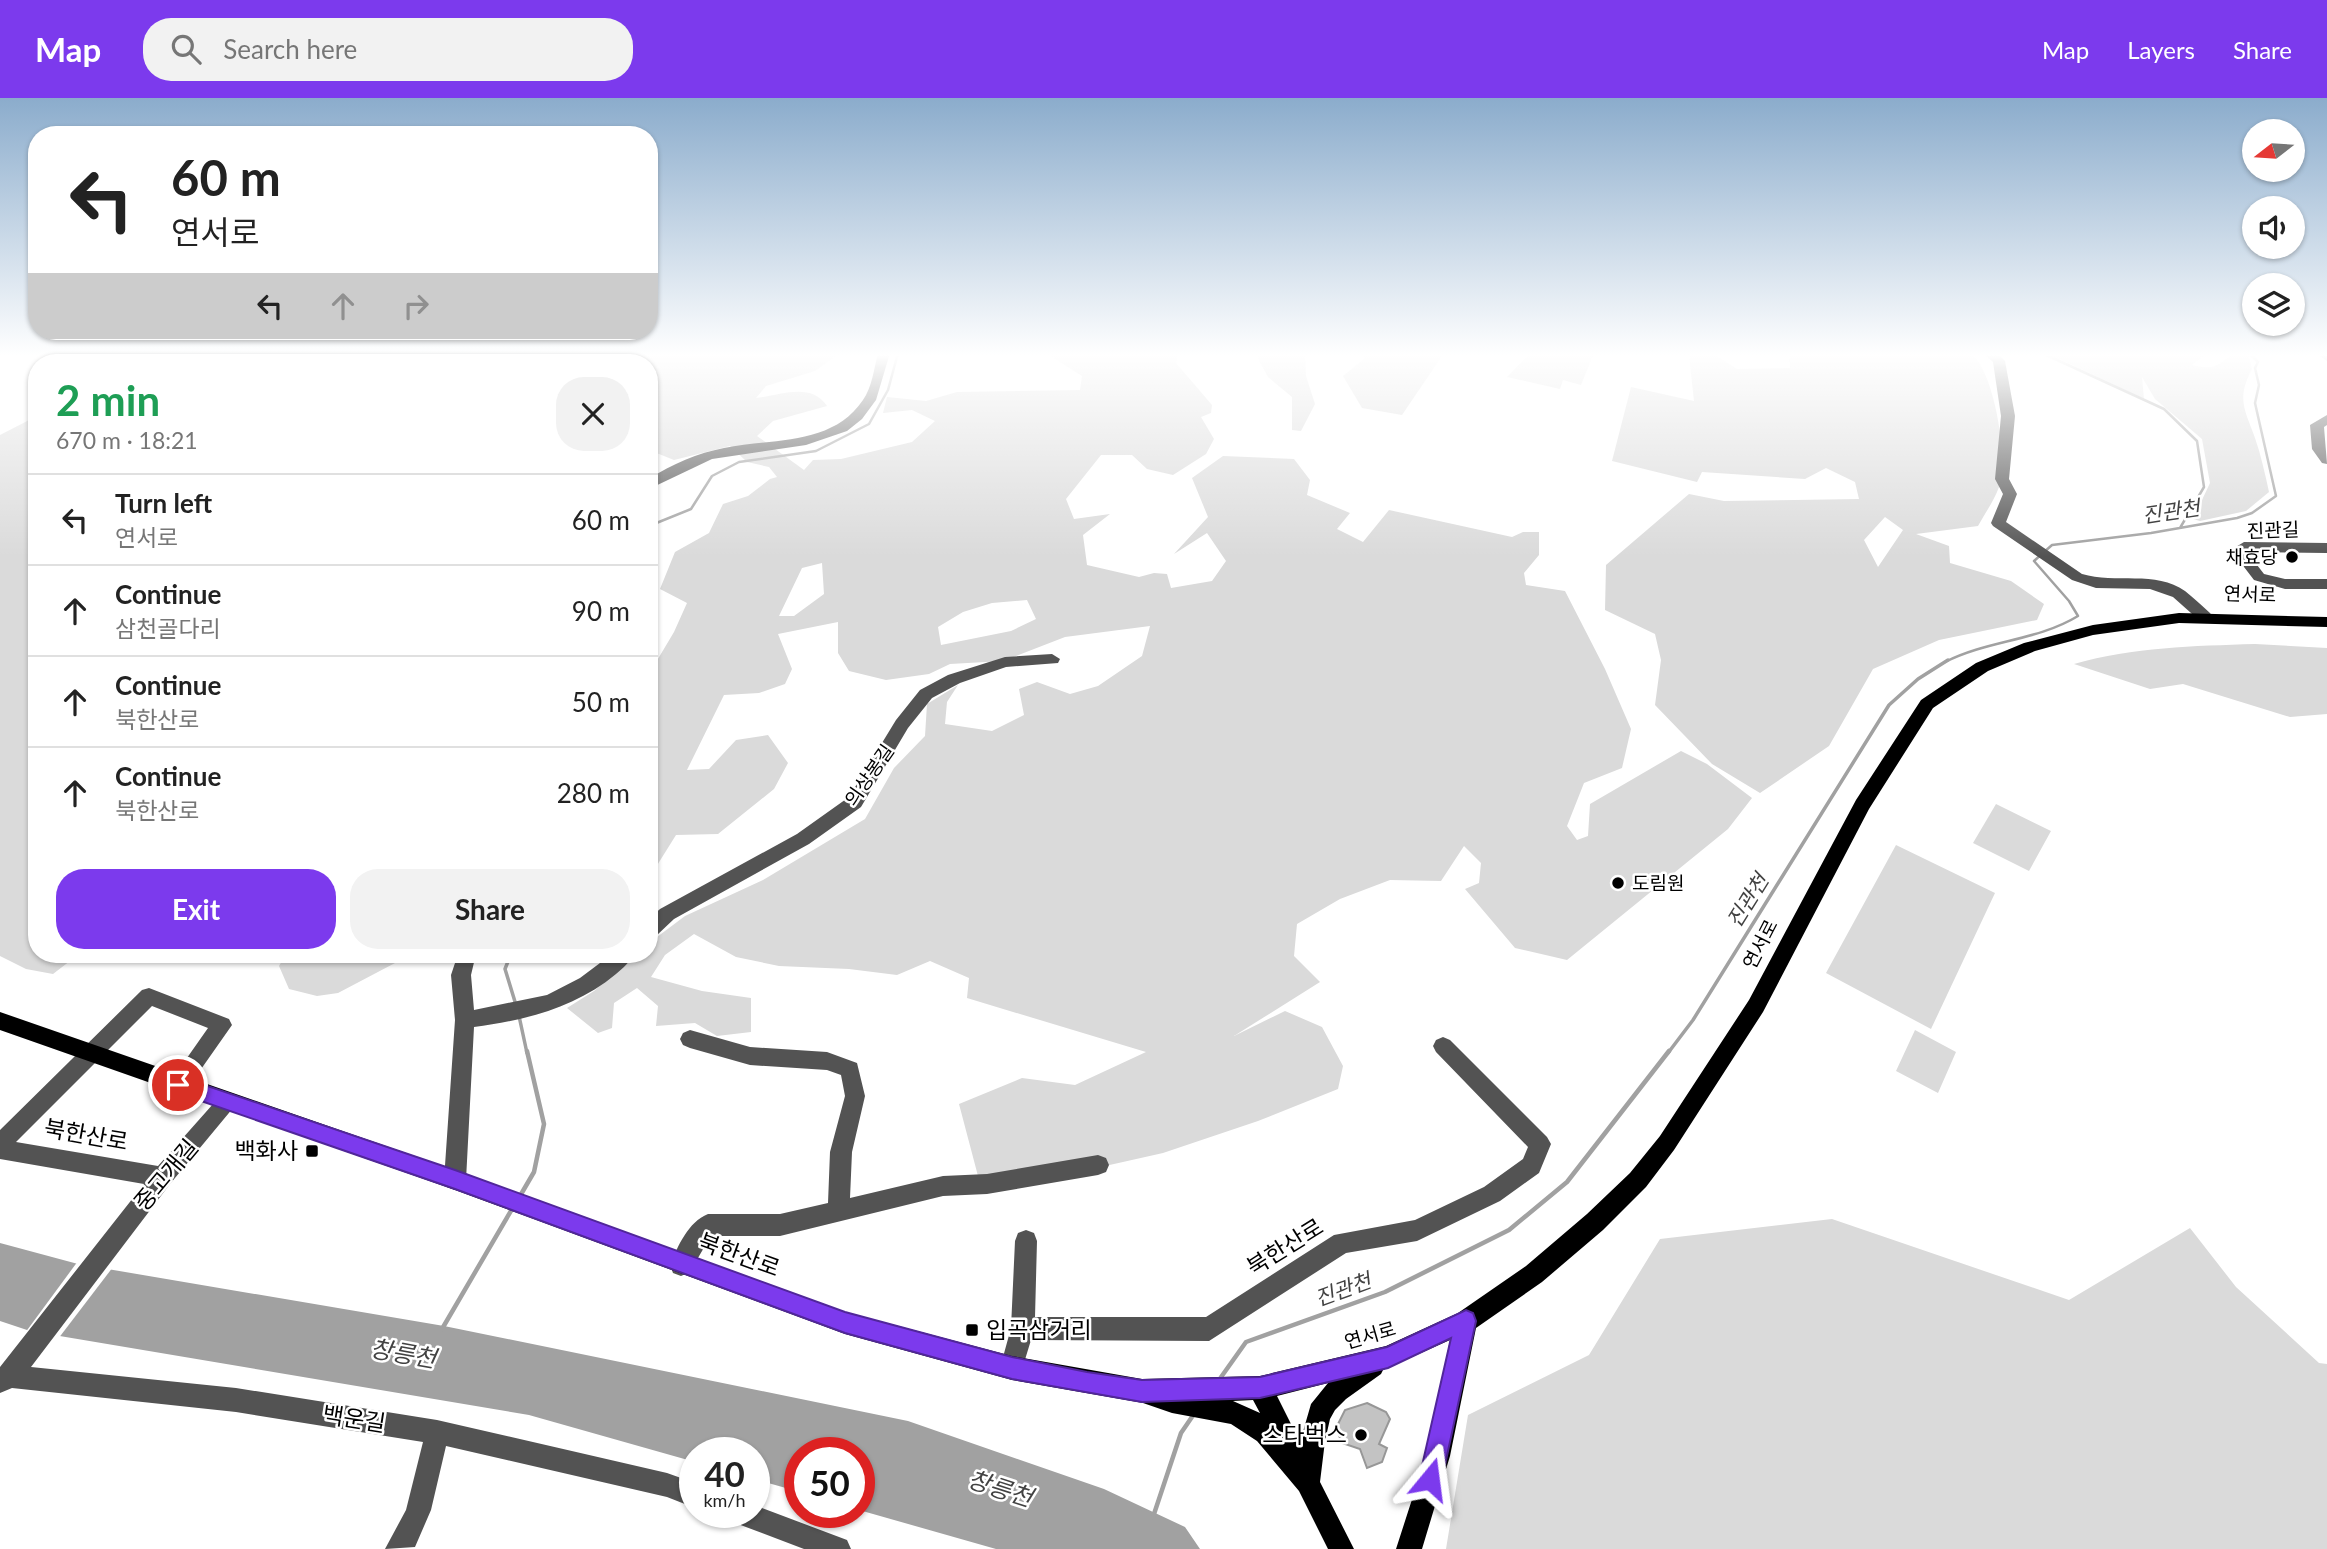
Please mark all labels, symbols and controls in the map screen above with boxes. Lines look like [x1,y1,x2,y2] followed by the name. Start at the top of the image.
[143,18,633,81] search box
[35,29,101,69] text: Map
[167,30,205,68] icon: search
[223,33,357,65] text: Search here
[2042,35,2089,64] text: Map
[2127,35,2195,64] text: Layers
[2233,35,2292,64] text: Share
[2242,119,2305,182] north arrow
[2242,119,2305,336] map controls
[171,148,281,206] text: 60 m
[56,154,147,245] icon: left
[2242,196,2305,259] button: sound
[171,212,259,251] text: 연서로
[2242,273,2305,336] button: layers
[251,287,289,325] icon: left
[324,287,362,325] icon: ahead
[397,287,435,325] icon: right
[56,375,160,425] text: 2 min
[556,377,630,451] button: close
[56,426,198,454] text: 670 m · 18:21
[115,487,212,519] text: Turn left
[2140,494,2204,527] water label: 진관천
[56,501,94,539] icon: left
[572,504,630,536] text: 60 m
[2246,517,2300,542] street label: 진관길
[115,523,178,551] text: 연서로
[2226,545,2278,568] place label: 채효당
[2284,549,2300,565] marker: 채효당
[115,578,221,610] text: Continue
[2223,581,2277,606] street label: 연서로
[56,592,94,630] icon: ahead
[572,595,630,627] text: 90 m
[115,614,221,642] text: 삼천골다리
[115,669,221,701] text: Continue
[56,683,94,721] icon: ahead
[572,686,630,718] text: 50 m
[115,705,200,733] text: 북한산로
[839,739,898,810] street label: 의상봉길
[115,760,221,792] text: Continue
[56,774,94,812] icon: ahead
[557,777,630,809] text: 280 m
[115,796,200,824] text: 북한산로
[1721,867,1774,931] water label: 진관천
[56,869,336,949] button: Exit
[350,869,630,949] button: Share
[1632,871,1684,894] place label: 도림원
[1610,875,1626,891] marker: 도림원
[1737,915,1782,972] street label: 연서로
[148,1055,208,1115] pin
[159,1066,197,1104] icon: arrive
[42,1113,130,1155] street label: 북한산로
[127,1133,203,1216] street label: 중고개길
[235,1136,298,1164] place label: 백화사
[304,1143,320,1159] marker: 백화사
[1241,1212,1328,1280] street label: 북한산로
[695,1226,784,1282] street label: 북한산로
[1311,1266,1377,1310] water label: 진관천
[986,1315,1092,1343] place label: 입곡삼거리
[1341,1316,1398,1353] street label: 연서로
[964,1322,980,1338] marker: 입곡삼거리
[368,1332,441,1373] water label: 창릉천
[321,1399,388,1437] street label: 백운길
[1262,1420,1347,1448] place label: 스타벅스
[1353,1427,1369,1443] marker: 스타벅스
[784,1437,875,1528] speed limit sign: 50
[1393,1442,1467,1516] position arrow
[704,1452,745,1494] text: 40
[964,1464,1039,1512] water label: 창릉천
[703,1489,746,1511] text: km/h

